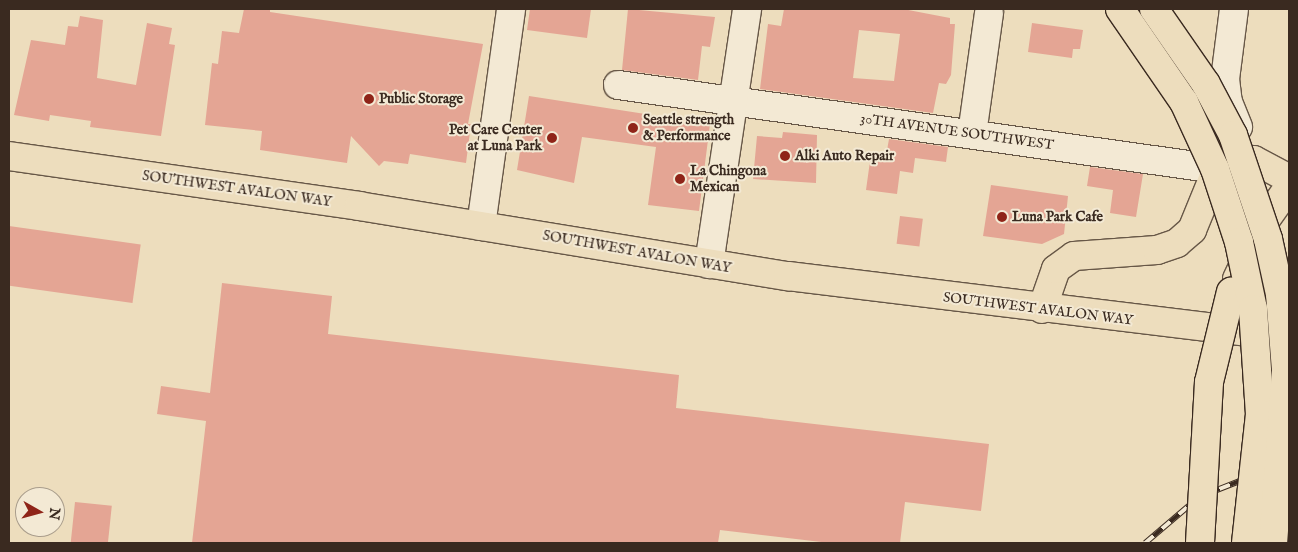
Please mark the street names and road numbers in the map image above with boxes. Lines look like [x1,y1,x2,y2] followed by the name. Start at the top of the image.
[859,110,1055,154] street label: 30TH AVENUE SOUTHWEST
[141,167,333,211] street label: SOUTHWEST AVALON WAY
[541,227,733,277] street label: SOUTHWEST AVALON WAY
[942,289,1134,329] street label: SOUTHWEST AVALON WAY

